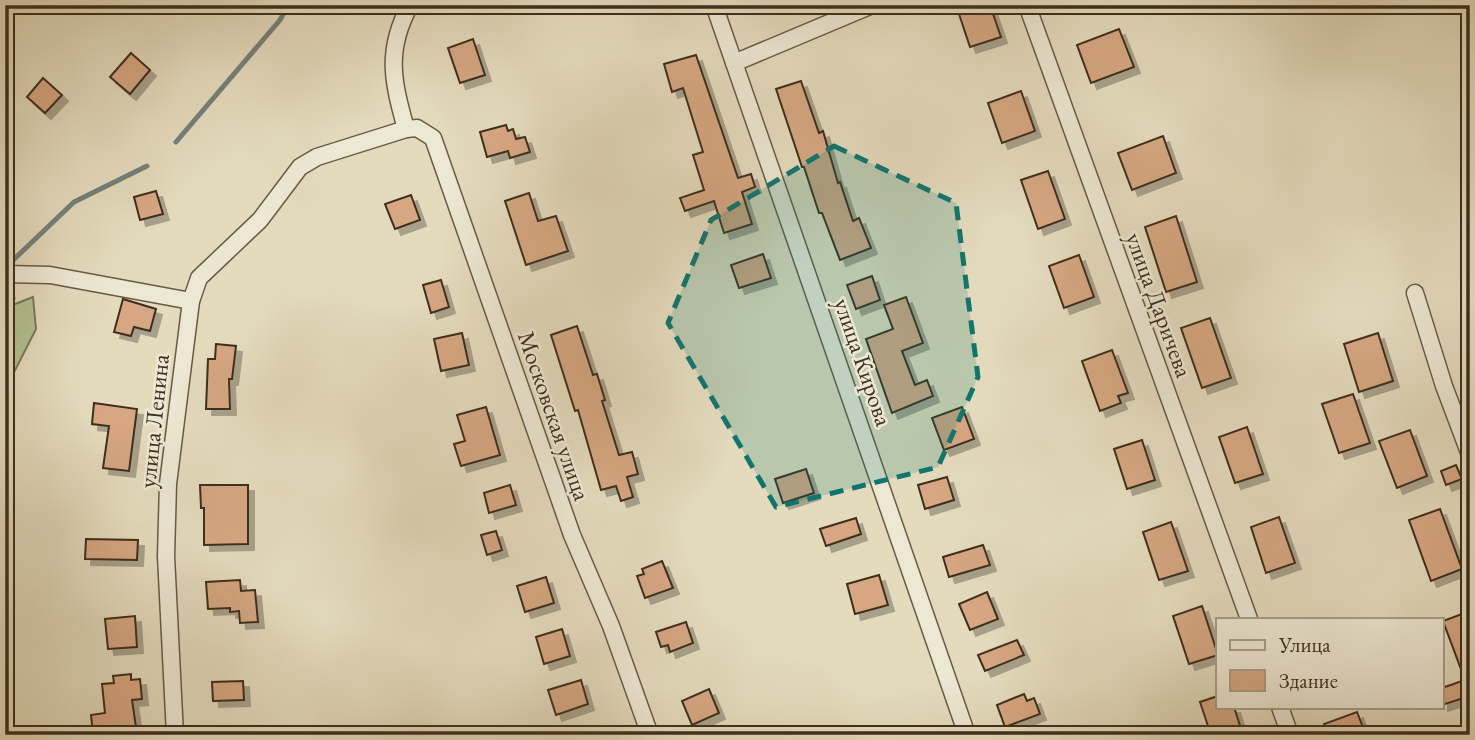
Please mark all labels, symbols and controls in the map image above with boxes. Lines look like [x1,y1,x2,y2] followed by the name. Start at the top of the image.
[1119,228,1200,382] street label: улица Даричева
[827,294,900,430] street label: улица Кирова
[511,327,598,505] street label: Московская улица
[131,352,176,489] street label: улица Ленина
[1216,618,1444,708] legend
[1278,631,1331,658] text: Улица
[1279,667,1338,694] text: Здание

